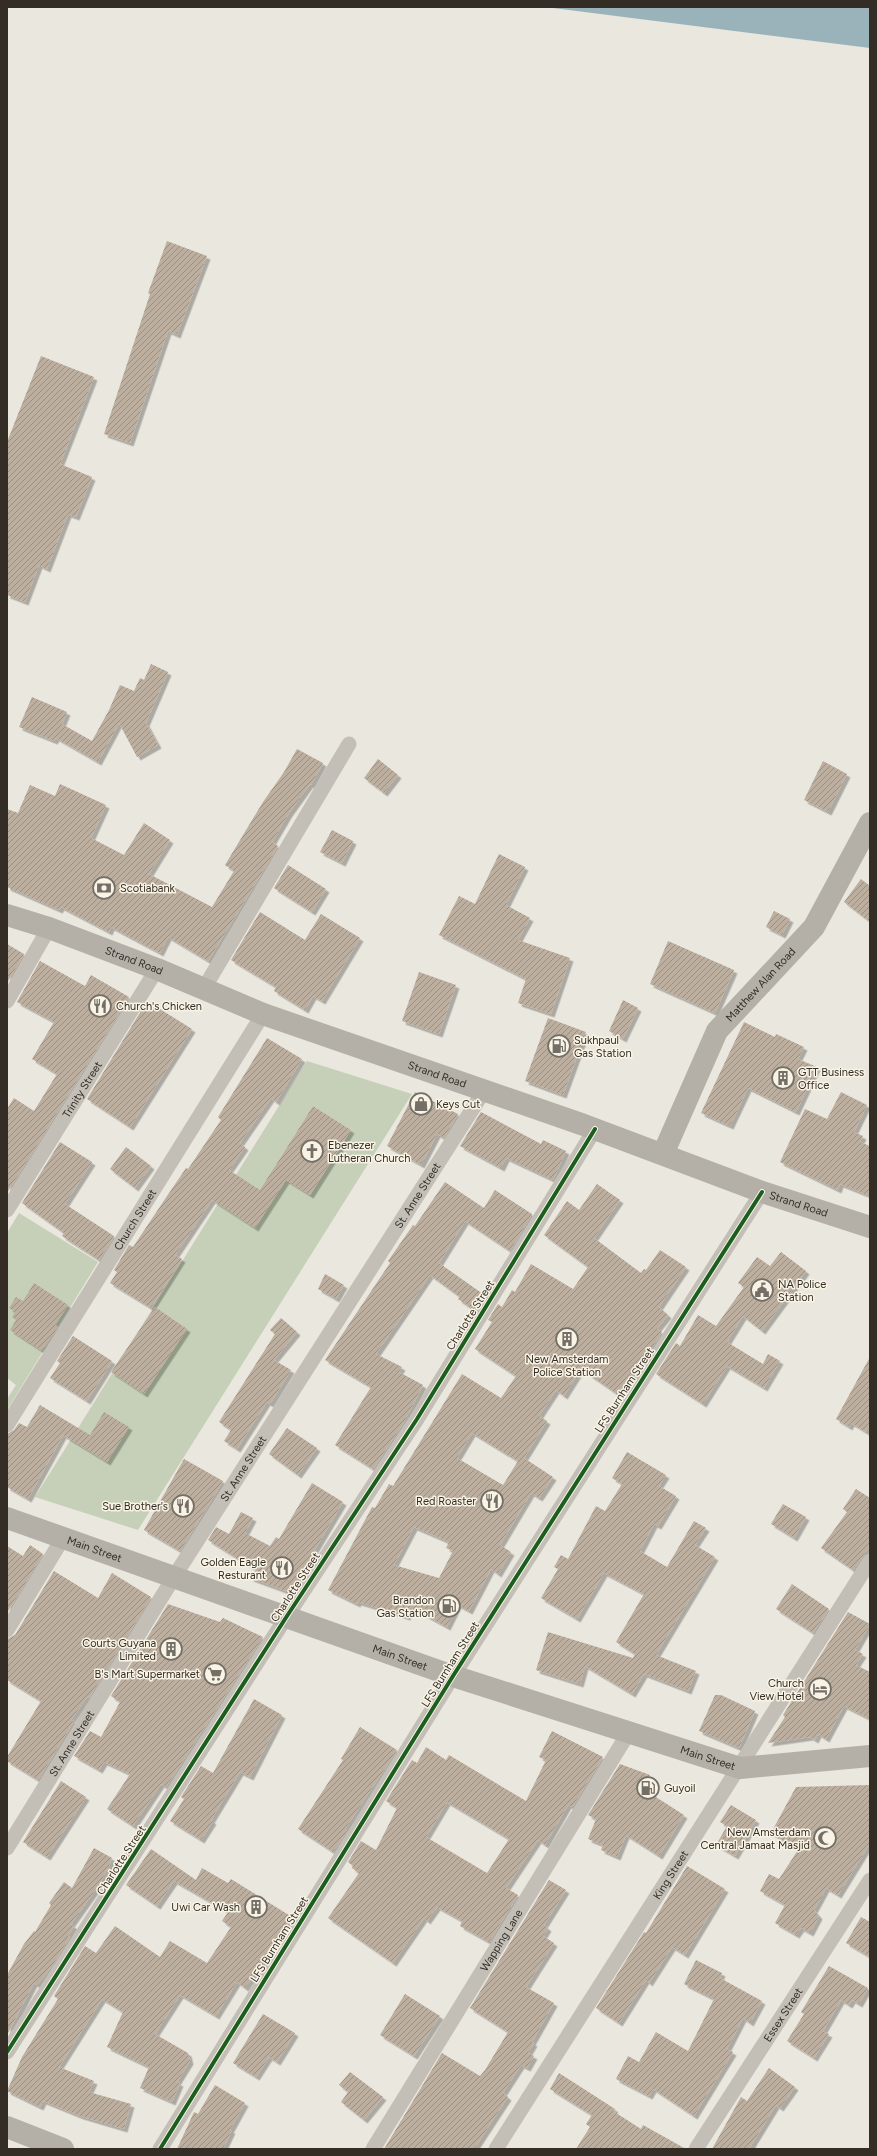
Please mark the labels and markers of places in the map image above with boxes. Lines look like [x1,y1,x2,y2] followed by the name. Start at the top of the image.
[91,875,117,901] bank icon: Scotiabank
[120,882,176,895] place label: Scotiabank
[87,993,113,1019] restaurant icon: Church's Chicken
[116,1000,202,1013] place label: Church's Chicken
[546,1033,572,1059] fuel station icon: Sukhpaul Gas Station
[574,1034,632,1060] place label: Sukhpaul Gas Station
[770,1065,796,1091] building icon: GTT Business Office
[798,1066,864,1092] place label: GTT Business Office
[408,1091,434,1117] shop icon: Keys Cut
[436,1098,480,1111] place label: Keys Cut
[299,1138,325,1164] church icon: Ebenezer Lutheran Church
[328,1139,410,1165] place label: Ebenezer Lutheran Church
[749,1277,775,1303] public building icon: NA Police Station
[778,1278,826,1304] place label: NA Police Station
[554,1326,580,1352] building icon: New Amsterdam Police Station
[526,1353,608,1379] place label: New Amsterdam Police Station
[479,1488,505,1514] restaurant icon: Red Roaster
[170,1493,196,1519] restaurant icon: Sue Brother's
[416,1495,476,1508] place label: Red Roaster
[102,1500,168,1513] place label: Sue Brother's
[269,1555,295,1581] restaurant icon: Golden Eagle Resturant
[201,1556,266,1582] place label: Golden Eagle Resturant
[436,1593,462,1619] fuel station icon: Brandon Gas Station
[376,1594,434,1620] place label: Brandon Gas Station
[158,1636,184,1662] building icon: Courts Guyana Limited
[82,1637,156,1663] place label: Courts Guyana Limited
[202,1661,228,1687] supermarket icon: B's Mart Supermarket
[95,1668,200,1681] place label: B's Mart Supermarket
[807,1676,833,1702] hotel icon: Church View Hotel
[749,1677,804,1703] place label: Church View Hotel
[635,1775,661,1801] fuel station icon: Guyoil
[664,1782,696,1795] place label: Guyoil
[812,1825,838,1851] mosque icon: New Amsterdam Central Jamaat Masjid
[701,1826,810,1852] place label: New Amsterdam Central Jamaat Masjid
[243,1894,269,1920] building icon: Uwi Car Wash
[171,1901,240,1914] place label: Uwi Car Wash

